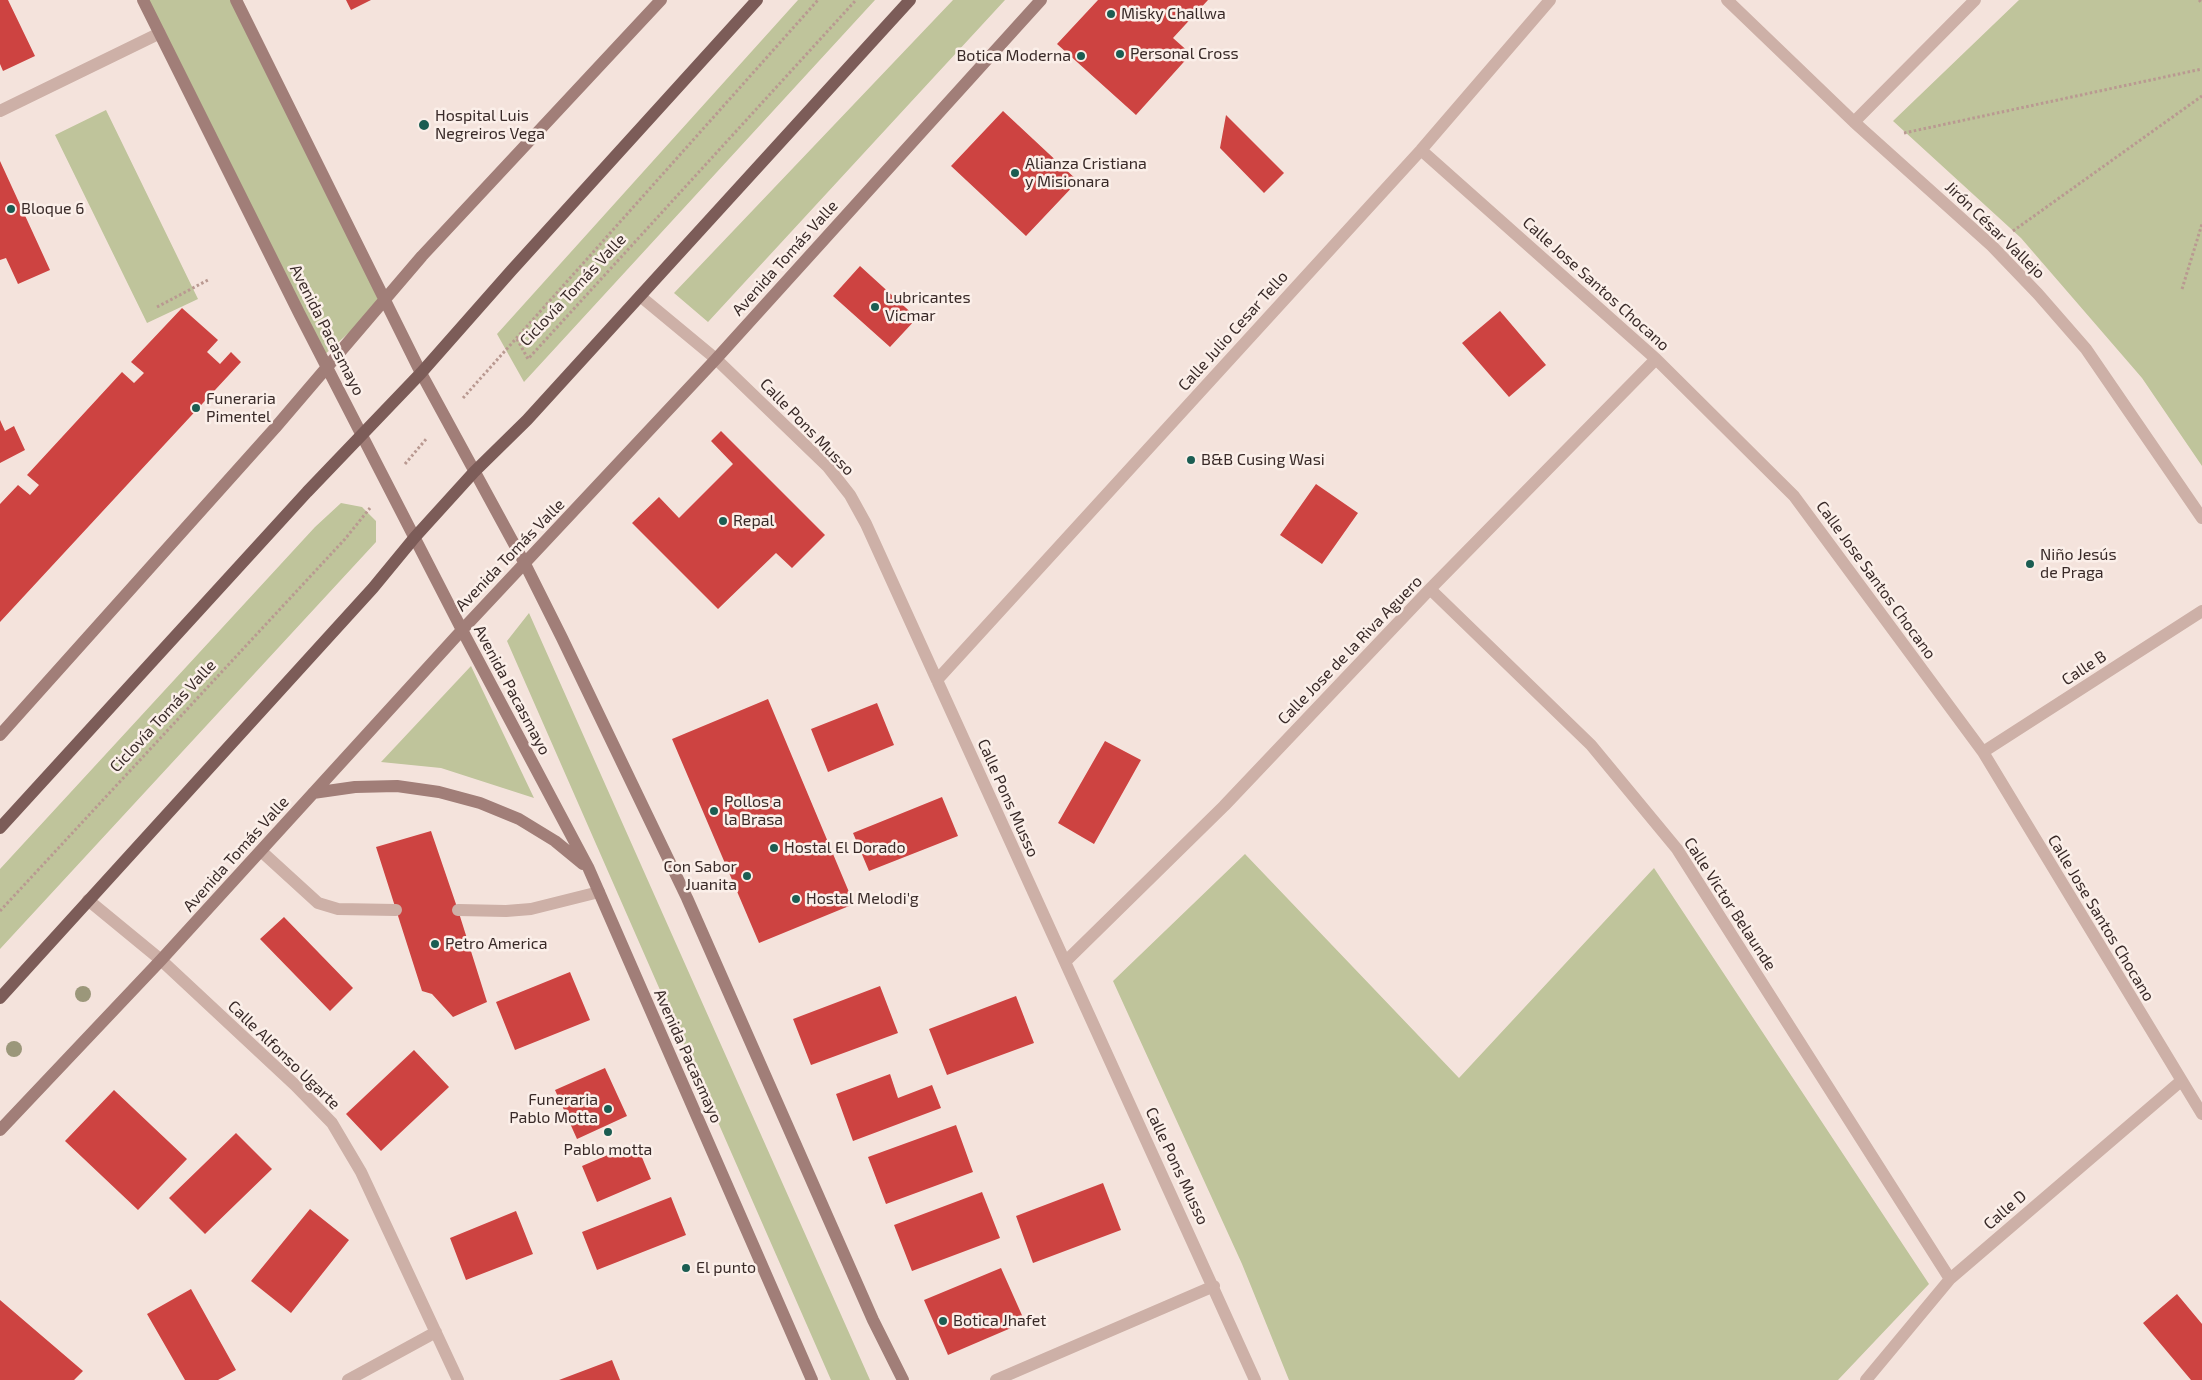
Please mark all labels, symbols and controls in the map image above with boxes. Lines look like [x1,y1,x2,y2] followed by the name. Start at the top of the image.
[1121,4,1226,24] place label: Misky Challwa
[1105,8,1117,20] marker: Misky Challwa
[1130,44,1239,64] place label: Personal Cross
[956,46,1071,66] place label: Botica Moderna
[1114,48,1126,60] marker: Personal Cross
[1075,50,1087,62] marker: Botica Moderna
[435,106,545,144] place label: Hospital Luis Negreiros Vega
[417,118,431,132] marker: Hospital Luis Negreiros Vega
[1025,154,1147,192] place label: Alianza Cristiana y Misionara
[1009,167,1021,179] marker: Alianza Cristiana y Misionara
[1941,177,2049,283] street label: Jirón César Vallejo
[728,196,842,320] street label: Avenida Tomás Valle
[21,199,84,219] place label: Bloque 6
[5,203,17,215] marker: Bloque 6
[1519,213,1673,355] street label: Calle Jose Santos Chocano
[516,230,630,350] street label: Ciclovía Tomás Valle
[286,261,368,399] street label: Avenida Pacasmayo
[1174,267,1292,395] street label: Calle Julio Cesar Tello
[885,288,971,326] place label: Lubricantes Vicmar
[869,301,881,313] marker: Lubricantes Vicmar
[756,374,858,480] street label: Calle Pons Musso
[206,389,276,427] place label: Funeraria Pimentel
[190,402,202,414] marker: Funeraria Pimentel
[1201,450,1325,470] place label: B&B Cusing Wasi
[1185,454,1197,466] marker: B&B Cusing Wasi
[451,495,569,615] street label: Avenida Tomás Valle
[1812,497,1940,663] street label: Calle Jose Santos Chocano
[733,511,774,531] place label: Repal
[717,515,729,527] marker: Repal
[2040,545,2117,583] place label: Niño Jesús de Praga
[2024,558,2036,570] marker: Niño Jesús de Praga
[1274,572,1426,728] street label: Calle Jose de la Riva Aguero
[470,622,554,758] street label: Avenida Pacasmayo
[2058,646,2110,690] street label: Calle B
[106,656,220,776] street label: Ciclovía Tomás Valle
[973,736,1043,860] street label: Calle Pons Musso
[179,792,293,916] street label: Avenida Tomás Valle
[724,792,783,830] place label: Pollos a la Brasa
[708,805,720,817] marker: Pollos a la Brasa
[2044,831,2158,1005] street label: Calle Jose Santos Chocano
[1680,834,1780,974] street label: Calle Victor Belaunde
[784,838,906,858] place label: Hostal El Dorado
[768,842,780,854] marker: Hostal El Dorado
[664,857,737,895] place label: Con Sabor Juanita
[741,870,753,882] marker: Con Sabor Juanita
[806,889,919,909] place label: Hostal Melodi'g
[790,893,802,905] marker: Hostal Melodi'g
[445,934,547,954] place label: Petro America
[429,938,441,950] marker: Petro America
[650,986,726,1126] street label: Avenida Pacasmayo
[224,996,344,1114] street label: Calle Alfonso Ugarte
[509,1090,598,1128] place label: Funeraria Pablo Motta
[602,1103,614,1115] marker: Funeraria Pablo Motta
[1141,1104,1213,1228] street label: Calle Pons Musso
[602,1126,614,1138] marker: Pablo motta
[564,1140,652,1160] place label: Pablo motta
[1980,1186,2030,1234] street label: Calle D
[696,1258,756,1278] place label: El punto
[680,1262,692,1274] marker: El punto
[953,1311,1046,1331] place label: Botica Jhafet
[937,1315,949,1327] marker: Botica Jhafet

